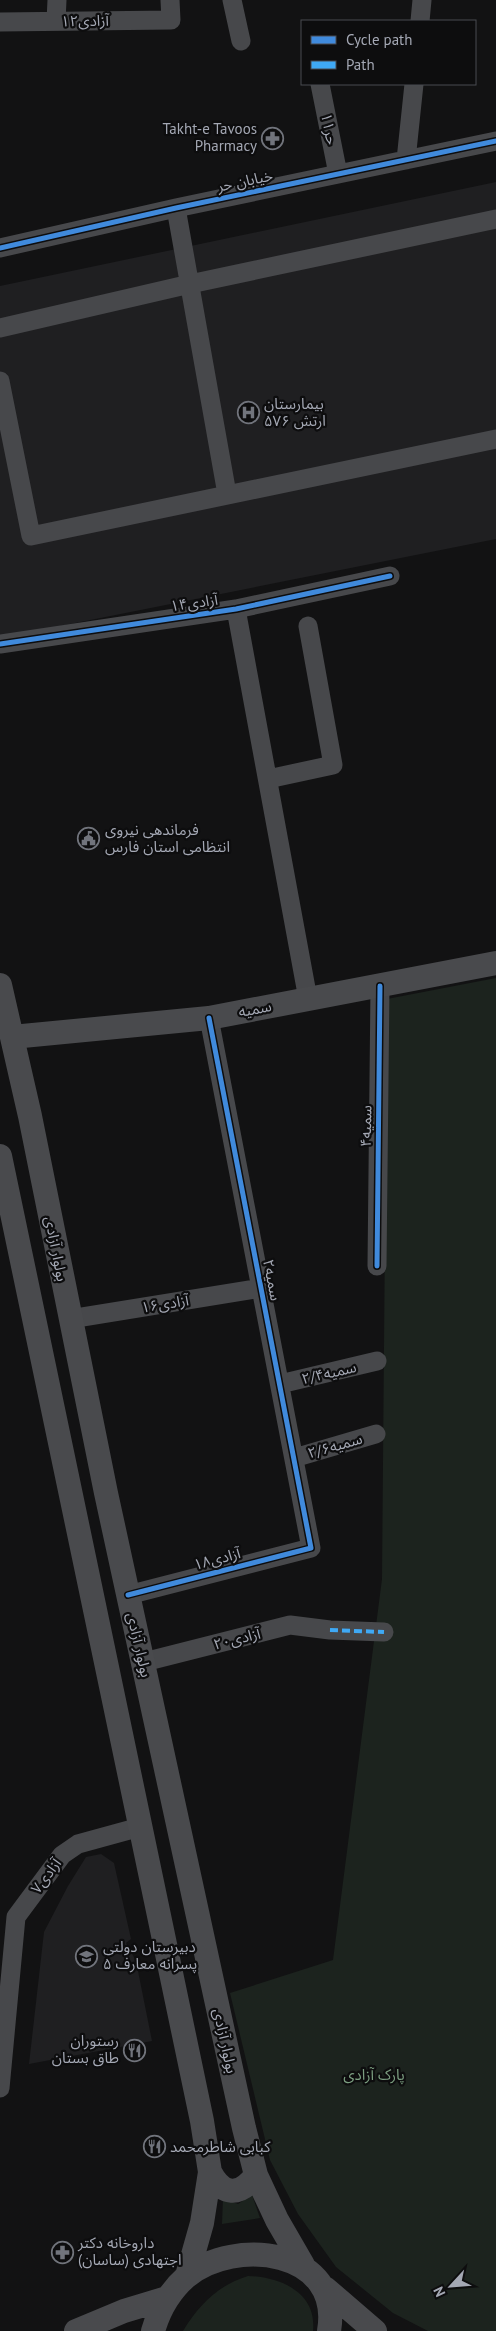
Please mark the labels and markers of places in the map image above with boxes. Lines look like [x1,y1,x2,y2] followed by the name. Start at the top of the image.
[163,119,257,155] place label: Takht-e Tavoos Pharmacy
[261,126,285,150] pharmacy icon: Takht-e Tavoos Pharmacy
[264,394,326,430] place label: بیمارستان ۵۷۶ ارتش
[236,401,260,425] hospital icon: بیمارستان ۵۷۶ ارتش
[105,820,230,856] place label: فرماندهی نیروی انتظامی استان فارس
[77,827,101,851] public building icon: فرماندهی نیروی انتظامی استان فارس
[103,1937,197,1974] place label: دبیرستان دولتی پسرانه معارف ۵
[75,1944,99,1968] school or university icon: دبیرستان دولتی پسرانه معارف ۵
[52,2031,119,2067] place label: رستوران طاق بستان
[123,2038,147,2062] restaurant icon: رستوران طاق بستان
[142,2135,166,2159] restaurant icon: کبابی شاطرمحمد
[170,2137,271,2156] place label: کبابی شاطرمحمد
[77,2233,181,2269] place label: داروخانه دکتر اجتهادی (ساسان)
[50,2240,74,2264] pharmacy icon: داروخانه دکتر اجتهادی (ساسان)

